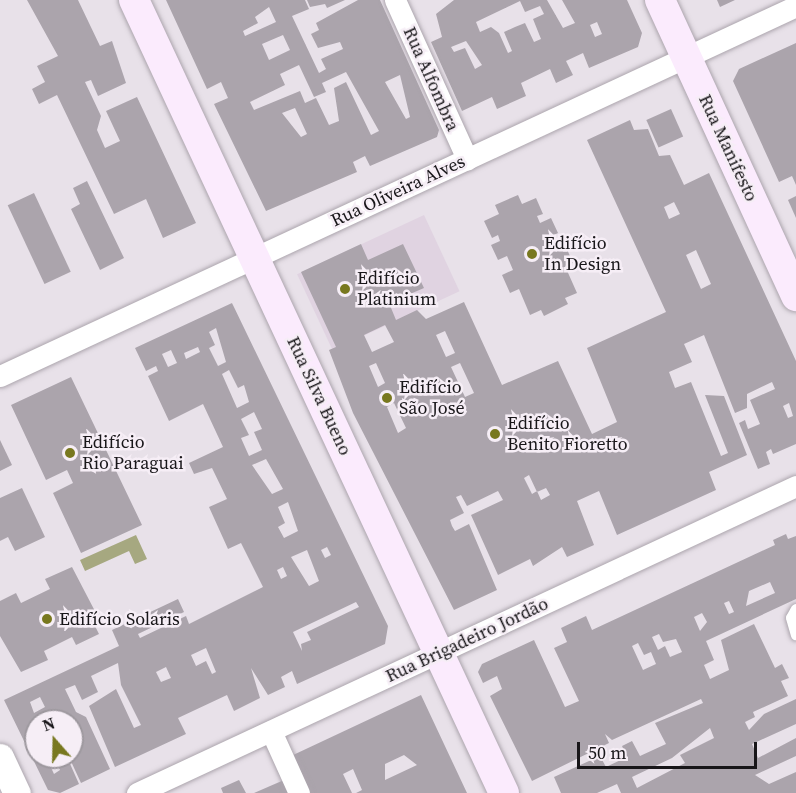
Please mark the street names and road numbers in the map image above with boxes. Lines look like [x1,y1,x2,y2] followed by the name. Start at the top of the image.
[398,24,464,134] street label: Rua Alfombra
[694,91,762,205] street label: Rua Manifesto
[328,150,468,232] street label: Rua Oliveira Alves
[282,333,356,459] street label: Rua Silva Bueno
[382,593,552,687] street label: Rua Brigadeiro Jordão

